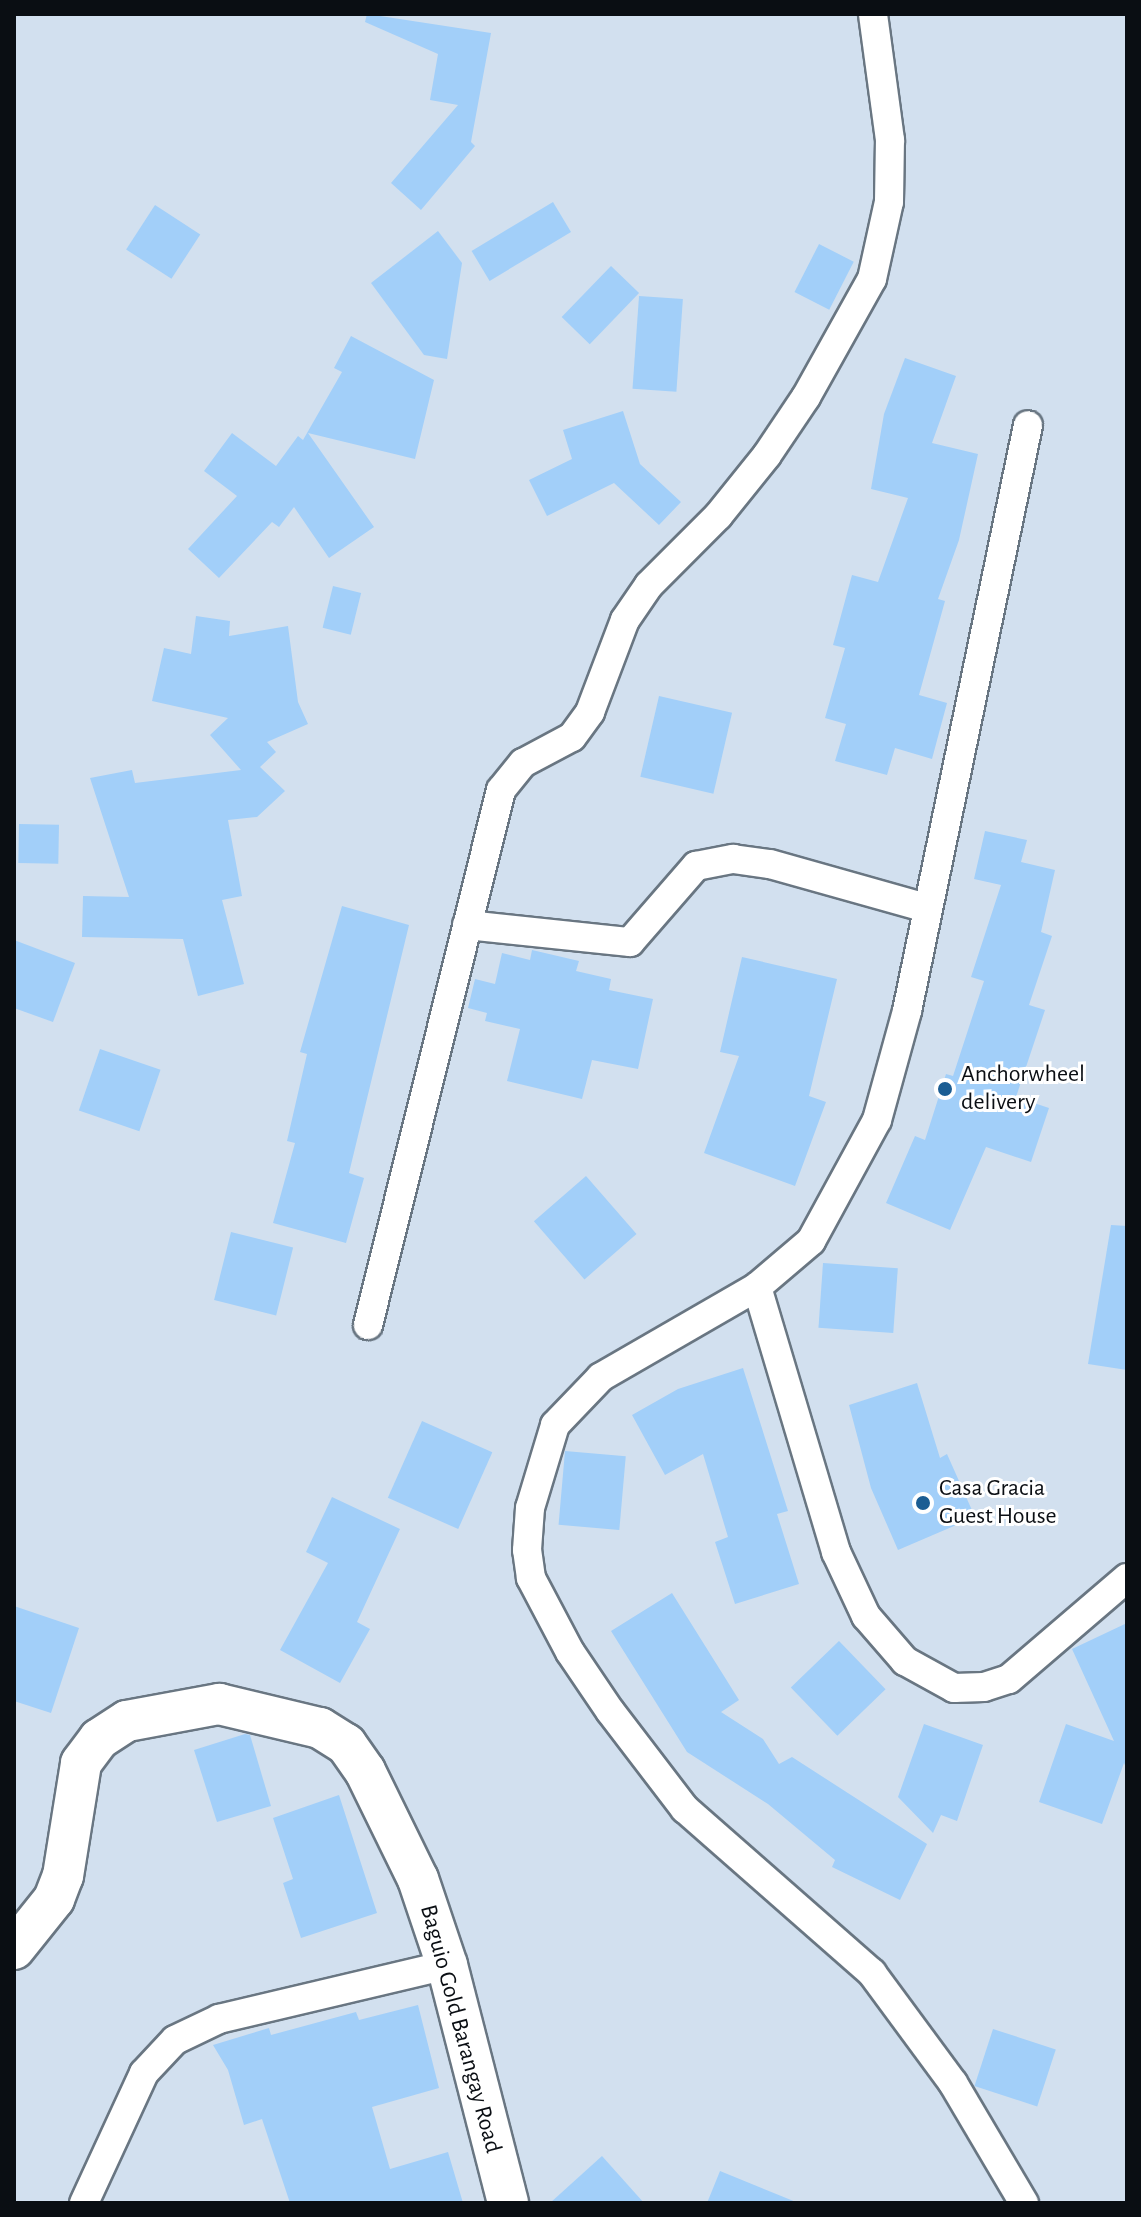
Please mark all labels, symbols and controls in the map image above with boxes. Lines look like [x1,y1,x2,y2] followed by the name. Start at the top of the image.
[961,1061,1085,1117] place label: Anchorwheel delivery
[936,1080,954,1098] marker: Anchorwheel delivery
[939,1475,1057,1531] place label: Casa Gracia Guest House
[914,1494,932,1512] marker: Casa Gracia Guest House
[413,1902,507,2156] street label: Baguio Gold Barangay Road

